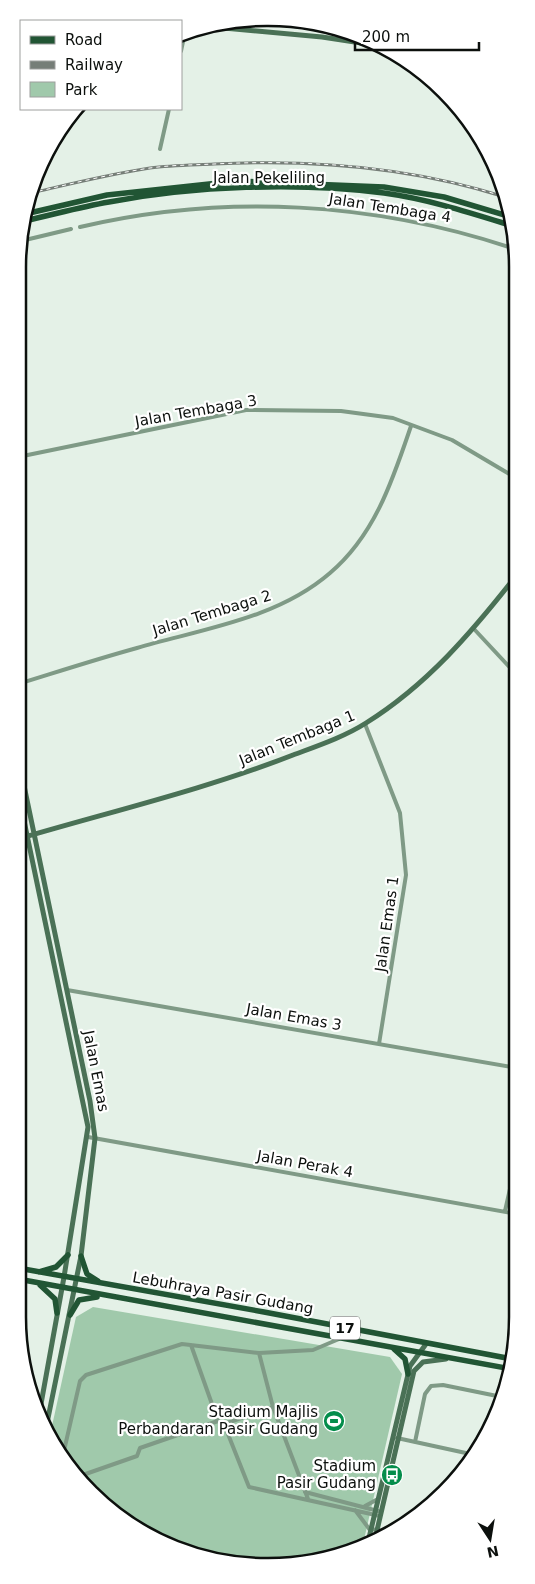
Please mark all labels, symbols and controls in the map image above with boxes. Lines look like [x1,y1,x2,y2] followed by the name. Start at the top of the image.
[20,20,182,110] legend
[355,20,479,52] scale bar
[362,28,410,46] text: 200 m
[65,31,103,49] text: Road
[65,56,123,74] text: Railway
[65,81,98,99] text: Park
[212,169,325,187] street label: Jalan Pekeliling
[327,189,452,227] street label: Jalan Tembaga 4
[133,391,258,431] street label: Jalan Tembaga 3
[149,586,274,640] street label: Jalan Tembaga 2
[235,707,358,770] street label: Jalan Tembaga 1
[371,875,403,974] street label: Jalan Emas 1
[244,1000,343,1034] street label: Jalan Emas 3
[79,1028,113,1113] street label: Jalan Emas
[255,1147,355,1181] street label: Jalan Perak 4
[131,1268,315,1318] street label: Lebuhraya Pasir Gudang
[330,1316,360,1340] road number: 17
[118,1403,318,1438] place label: Stadium Majlis Perbandaran Pasir Gudang
[322,1409,346,1433] sports icon: Stadium Majlis Perbandaran Pasir Gudang
[277,1457,376,1492] place label: Stadium Pasir Gudang
[380,1463,404,1487] bus stop icon: Stadium Pasir Gudang
[465,1514,515,1564] north arrow
[485,1543,500,1561] text: N

